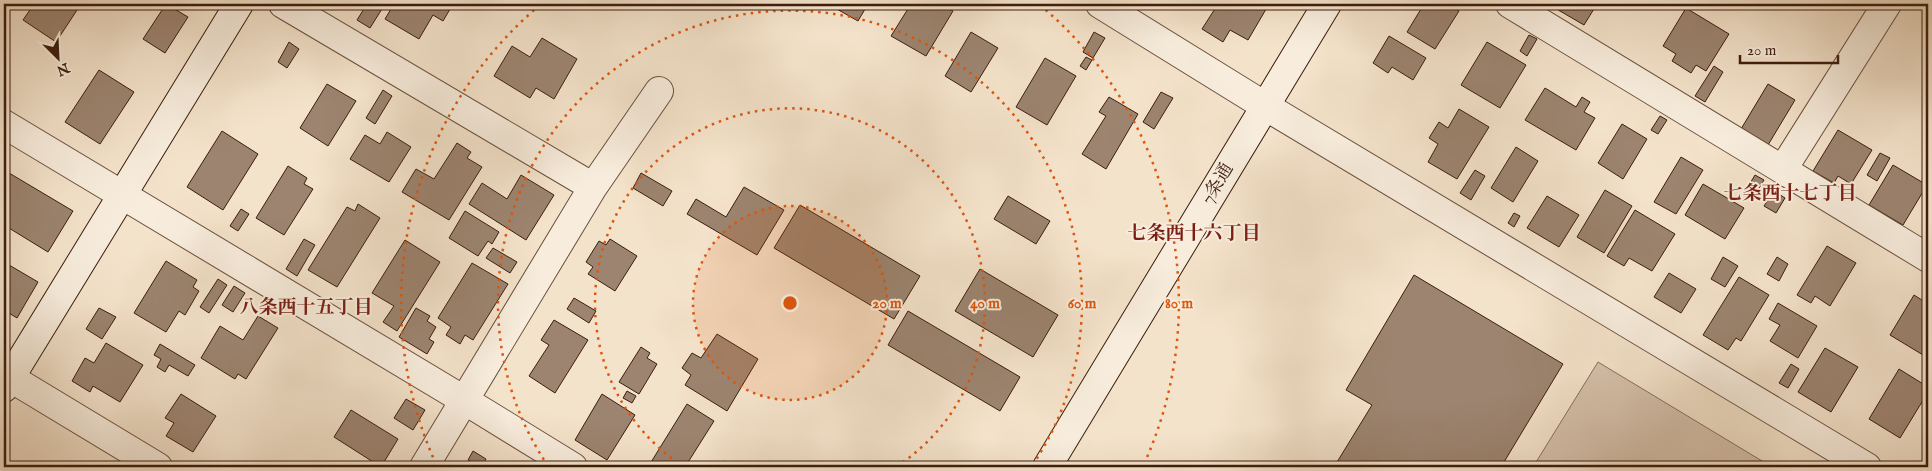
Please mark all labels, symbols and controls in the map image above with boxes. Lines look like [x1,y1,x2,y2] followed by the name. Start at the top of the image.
[32,32,82,82] north arrow
[1740,32,1837,64] scale bar
[1747,41,1777,60] text: 20 m
[54,58,73,80] text: N
[1197,159,1239,209] street label: 7条通
[1723,182,1857,206] district label: 七条西十七丁目
[1127,222,1261,246] district label: 七条西十六丁目
[781,294,799,312] centre of rings
[872,294,902,313] text: 20 m
[970,294,1000,313] text: 40 m
[1068,294,1097,313] text: 60 m
[1165,294,1193,313] text: 80 m
[239,296,373,320] district label: 八条西十五丁目

